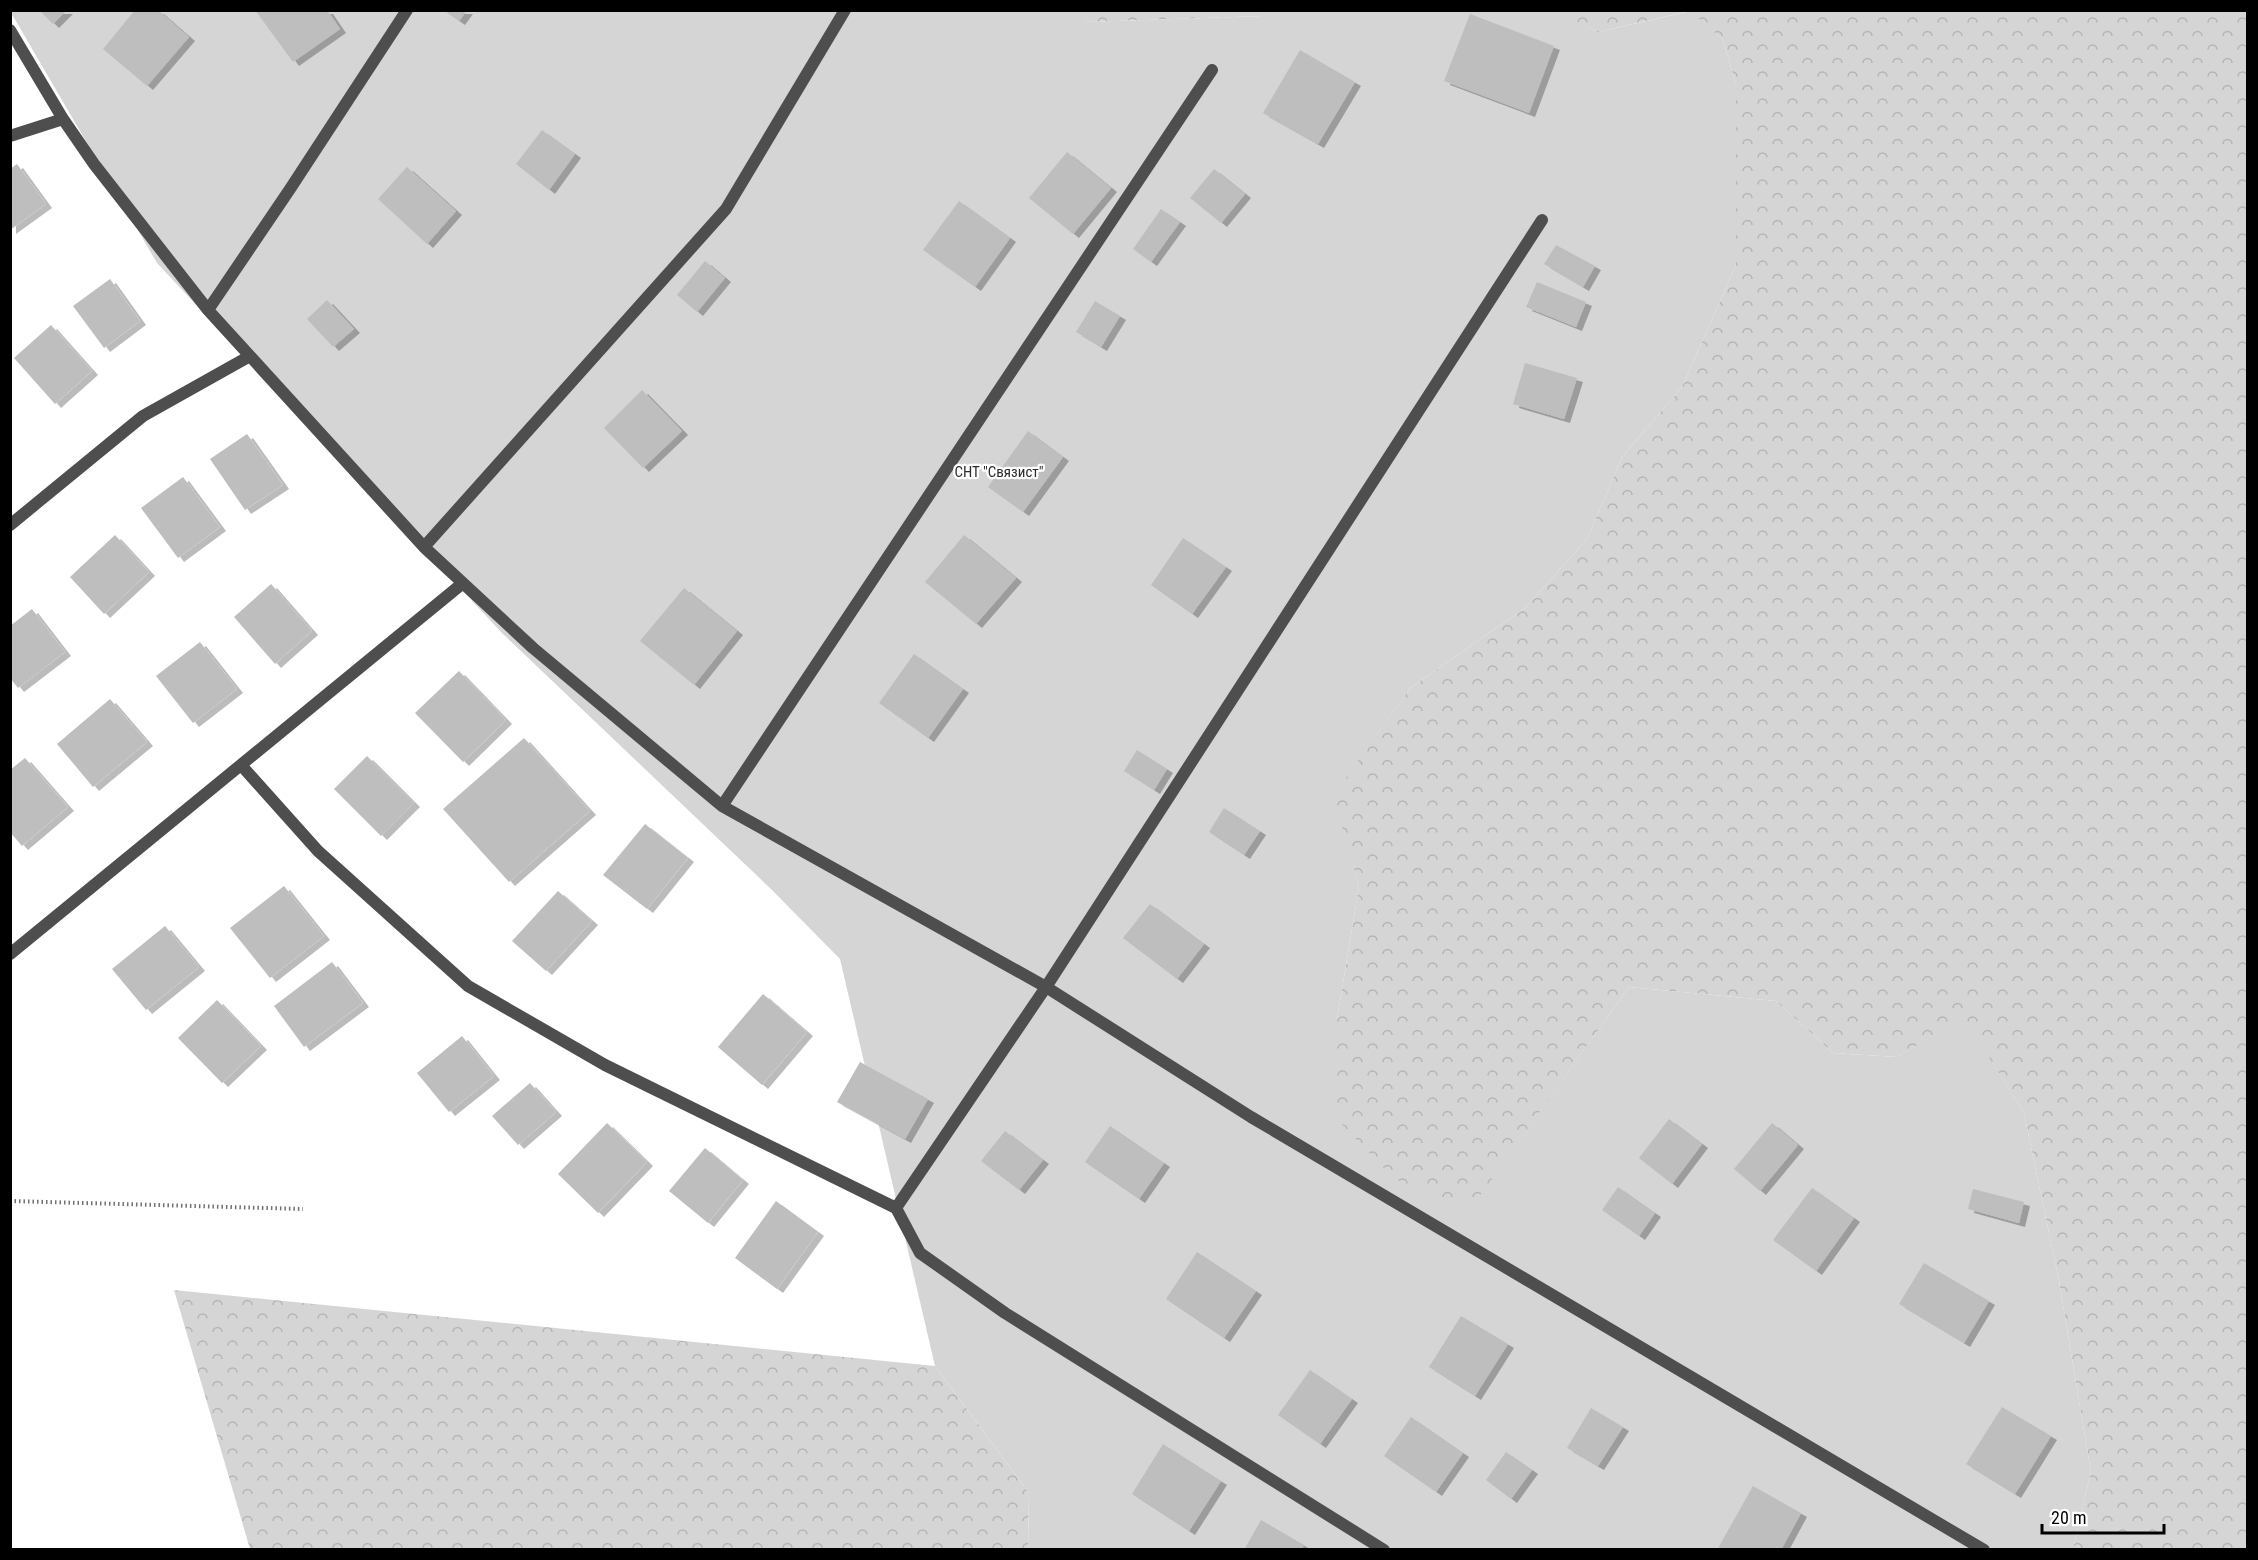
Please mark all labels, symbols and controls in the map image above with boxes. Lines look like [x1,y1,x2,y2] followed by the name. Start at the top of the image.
[954,463,1044,481] park label: СНТ "Связист"
[2042,1497,2164,1535] scale bar
[2051,1507,2086,1528] text: 20 m

